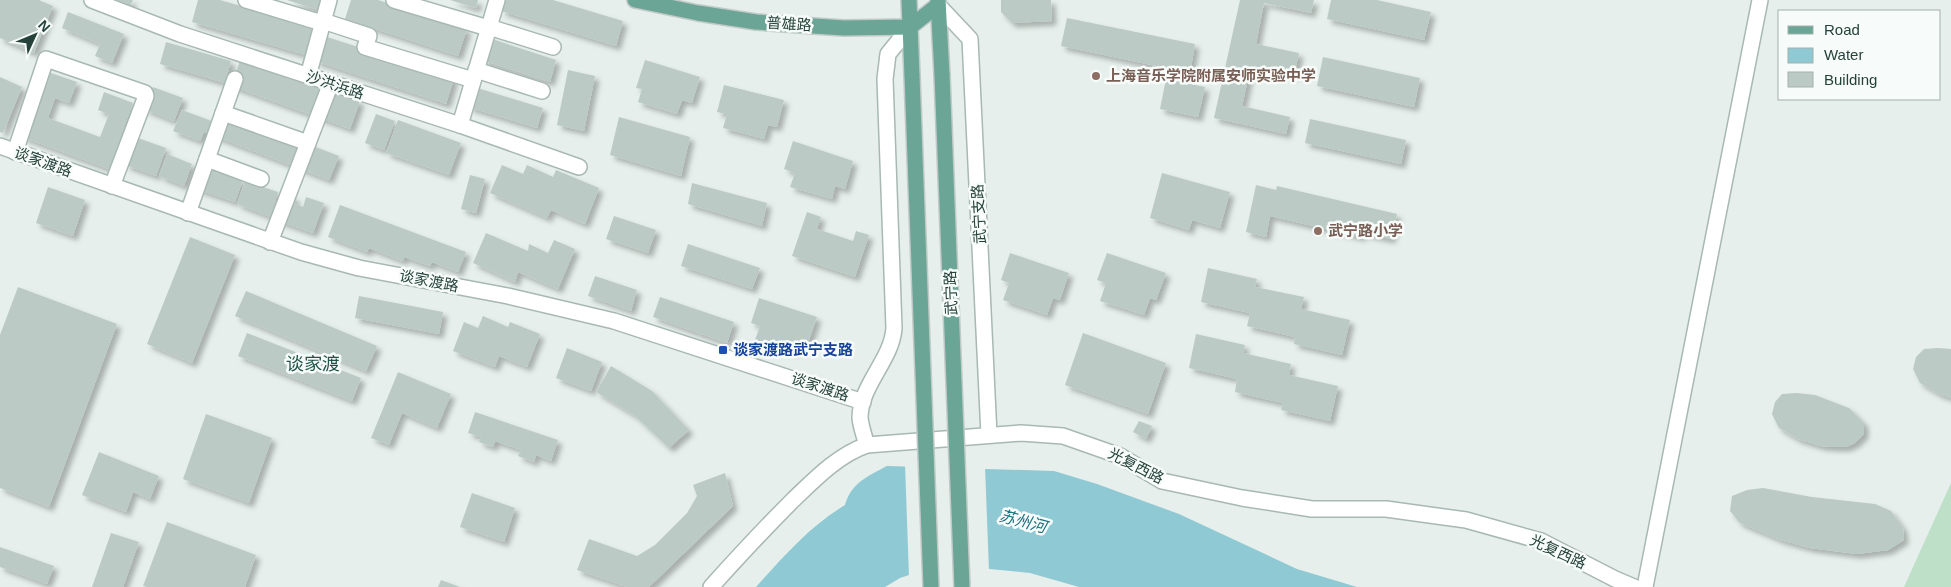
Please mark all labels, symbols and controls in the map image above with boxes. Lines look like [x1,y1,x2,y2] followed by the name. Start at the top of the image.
[10,10,60,60] north arrow
[1778,10,1941,100] legend
[766,13,812,34] street label: 普雄路
[35,17,54,35] text: N
[1824,21,1860,38] text: Road
[1824,46,1863,63] text: Water
[304,67,366,102] street label: 沙洪浜路
[1106,67,1316,84] place label: 上海音乐学院附属安师实验中学
[1090,70,1102,82] marker: 上海音乐学院附属安师实验中学
[1824,71,1877,88] text: Building
[12,143,74,180] street label: 谈家渡路
[968,184,989,244] street label: 武宁支路
[1328,222,1403,239] place label: 武宁路小学
[1312,225,1324,237] marker: 武宁路小学
[398,266,460,295] street label: 谈家渡路
[941,270,960,316] street label: 武宁路
[733,341,853,358] place label: 谈家渡路武宁支路
[717,344,729,356] marker: 谈家渡路武宁支路
[286,354,340,374] district label: 谈家渡
[789,369,851,404] street label: 谈家渡路
[1106,444,1167,487] street label: 光复西路
[997,507,1051,537] water label: 苏州河
[1527,531,1589,572] street label: 光复西路

